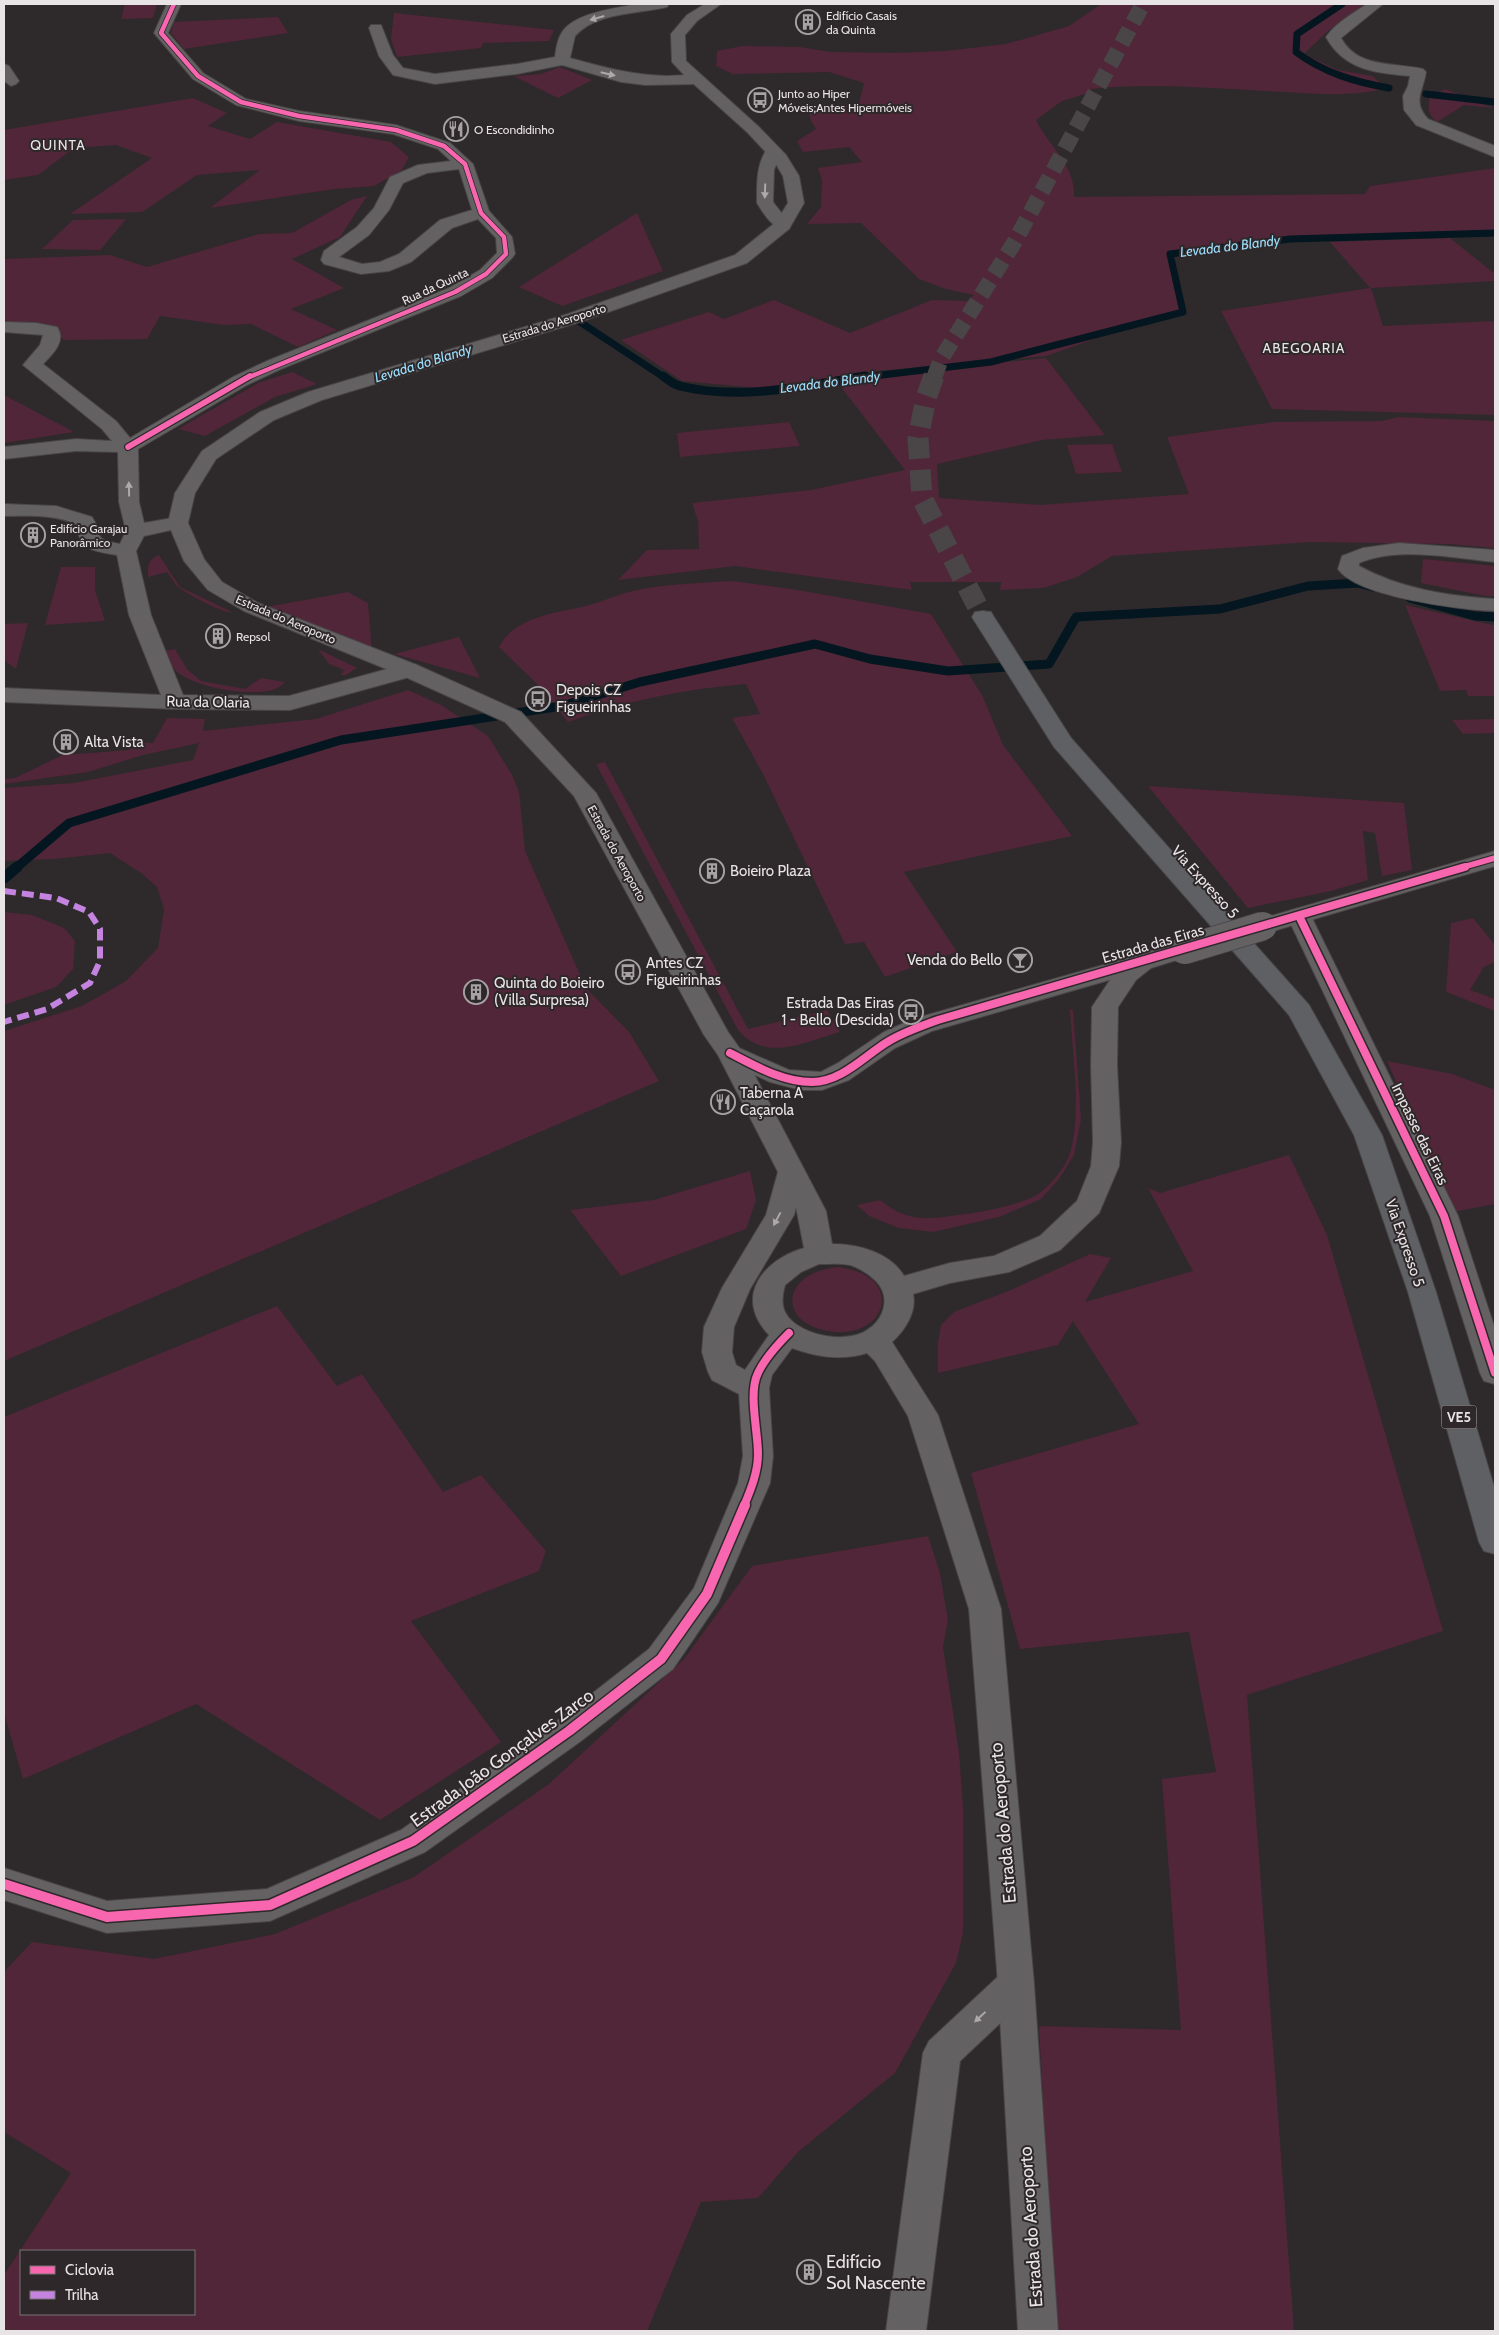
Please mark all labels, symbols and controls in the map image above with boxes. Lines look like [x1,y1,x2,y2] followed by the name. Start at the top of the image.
[826,8,897,37] place label: Edifício Casais da Quinta
[795,9,821,35] building icon: Edifício Casais da Quinta
[590,14,605,22] one-way arrow
[601,70,616,78] one-way arrow
[777,86,912,115] place label: Junto ao Hiper Móveis;Antes Hipermóveis
[747,87,773,113] bus stop icon: Junto ao Hiper Móveis;Antes Hipermóveis
[443,116,469,142] restaurant icon: O Escondidinho
[474,122,555,137] place label: O Escondidinho
[30,136,86,154] district label: QUINTA
[761,183,769,199] one-way arrow
[1179,231,1282,261] water label: Levada do Blandy
[399,264,471,308] street label: Rua da Quinta
[500,300,608,346] street label: Estrada do Aeroporto
[372,339,474,386] water label: Levada do Blandy
[1263,339,1345,357] district label: ABEGOARIA
[779,367,882,397] water label: Levada do Blandy
[125,481,133,497] one-way arrow
[50,521,127,550] place label: Edifício Garajau Panorâmico
[20,522,46,548] building icon: Edifício Garajau Panorâmico
[234,591,339,647] street label: Estrada do Aeroporto
[205,623,231,649] building icon: Repsol
[236,629,270,644] place label: Repsol
[556,681,631,716] place label: Depois CZ Figueirinhas
[525,686,551,712] bus stop icon: Depois CZ Figueirinhas
[166,692,251,712] street label: Rua da Olaria
[53,729,79,755] building icon: Alta Vista
[84,733,144,751] place label: Alta Vista
[584,802,650,904] street label: Estrada do Aeroporto
[1168,842,1242,922] street label: Via Expresso 5
[699,858,725,884] building icon: Boieiro Plaza
[730,862,812,880] place label: Boieiro Plaza
[1100,921,1206,967] street label: Estrada das Eiras
[1007,947,1033,973] bar icon: Venda do Bello
[907,951,1002,969] place label: Venda do Bello
[646,954,721,989] place label: Antes CZ Figueirinhas
[615,959,641,985] bus stop icon: Antes CZ Figueirinhas
[494,974,604,1009] place label: Quinta do Boieiro (Villa Surpresa)
[463,979,489,1005] building icon: Quinta do Boieiro (Villa Surpresa)
[781,994,894,1029] place label: Estrada Das Eiras 1 - Bello (Descida)
[898,999,924,1025] bus stop icon: Estrada Das Eiras 1 - Bello (Descida)
[1388,1080,1452,1188] street label: Impasse das Eiras
[740,1084,804,1119] place label: Taberna A Caçarola
[710,1089,736,1115] restaurant icon: Taberna A Caçarola
[1382,1197,1428,1289] street label: Via Expresso 5
[773,1211,781,1226] one-way arrow
[1442,1405,1476,1428] road number: VE5
[406,1684,598,1832] street label: Estrada João Gonçalves Zarco
[985,1742,1021,1904] street label: Estrada do Aeroporto
[974,2011,986,2023] one-way arrow
[1014,2146,1048,2308] street label: Estrada do Aeroporto
[20,2250,195,2315] legend
[826,2251,926,2294] place label: Edifício Sol Nascente
[796,2259,822,2285] building icon: Edifício Sol Nascente
[65,2261,115,2279] text: Ciclovia
[65,2286,99,2304] text: Trilha

